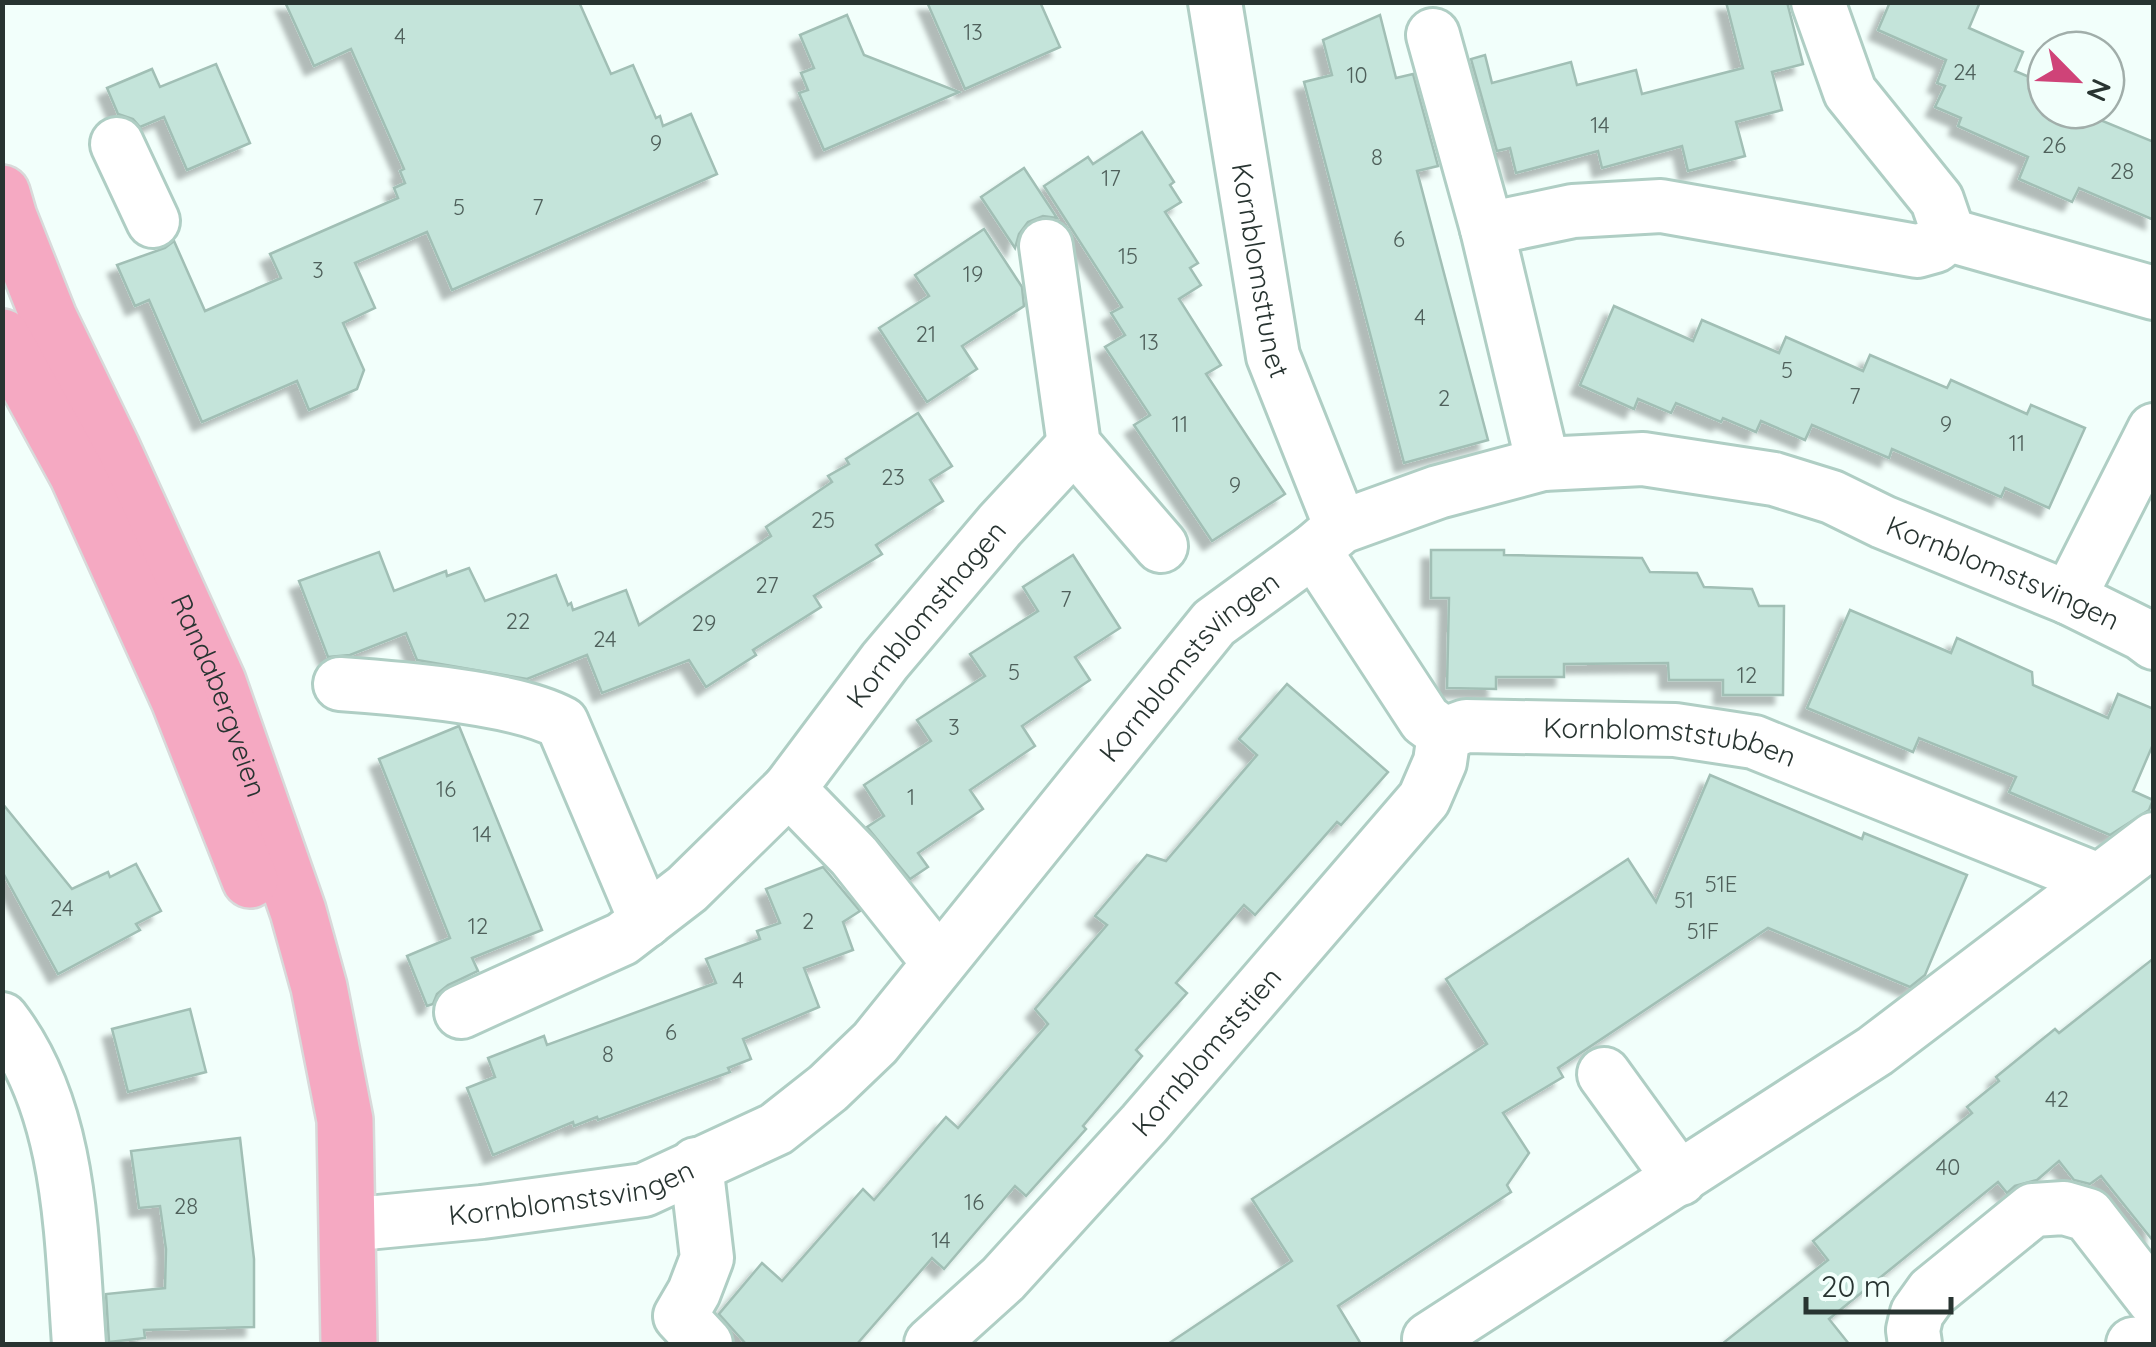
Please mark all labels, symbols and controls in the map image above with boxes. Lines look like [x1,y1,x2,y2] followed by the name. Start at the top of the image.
[963,18,983,46] house number: 13
[394,22,406,50] house number: 4
[2026,30,2126,130] north arrow
[1953,58,1977,86] house number: 24
[1346,61,1368,89] house number: 10
[2079,74,2119,107] text: N
[1590,111,1610,139] house number: 14
[650,129,662,157] house number: 9
[2042,131,2066,159] house number: 26
[1371,143,1383,171] house number: 8
[2110,157,2134,185] house number: 28
[1225,160,1298,383] street label: Kornblomsttunet
[1101,164,1121,192] house number: 17
[453,193,465,221] house number: 5
[532,193,544,221] house number: 7
[1393,225,1405,253] house number: 6
[1118,242,1138,270] house number: 15
[312,256,324,284] house number: 3
[963,260,983,288] house number: 19
[1414,303,1426,331] house number: 4
[916,320,936,348] house number: 21
[1139,328,1159,356] house number: 13
[1781,356,1793,384] house number: 5
[1849,382,1861,410] house number: 7
[1438,384,1450,412] house number: 2
[1172,410,1188,438] house number: 11
[1940,410,1952,438] house number: 9
[2009,429,2025,457] house number: 11
[881,463,905,491] house number: 23
[1229,471,1241,499] house number: 9
[811,506,835,534] house number: 25
[1881,507,2126,637] street label: Kornblomstsvingen
[838,513,1013,715] street label: Kornblomsthagen
[1091,563,1286,769] street label: Kornblomstsvingen
[755,571,779,599] house number: 27
[1060,585,1072,613] house number: 7
[163,588,275,801] street label: Randabergveien
[506,607,530,635] house number: 22
[692,609,716,637] house number: 29
[593,625,617,653] house number: 24
[1008,658,1020,686] house number: 5
[1737,661,1757,689] house number: 12
[1543,709,1801,774] street label: Kornblomststubben
[948,713,960,741] house number: 3
[436,775,456,803] house number: 16
[907,783,915,811] house number: 1
[472,820,492,848] house number: 14
[1705,870,1737,898] house number: 51E
[1674,886,1694,914] house number: 51
[50,894,74,922] house number: 24
[802,907,814,935] house number: 2
[468,912,488,940] house number: 12
[1687,917,1719,945] house number: 51F
[1124,960,1288,1143] street label: Kornblomststien
[732,966,744,994] house number: 4
[665,1018,677,1046] house number: 6
[602,1040,614,1068] house number: 8
[2045,1085,2069,1113] house number: 42
[447,1151,699,1232] street label: Kornblomstsvingen
[1936,1153,1960,1181] house number: 40
[964,1188,984,1216] house number: 16
[174,1192,198,1220] house number: 28
[931,1226,951,1254] house number: 14
[1806,1252,1951,1314] scale bar
[1821,1267,1891,1305] text: 20 m

